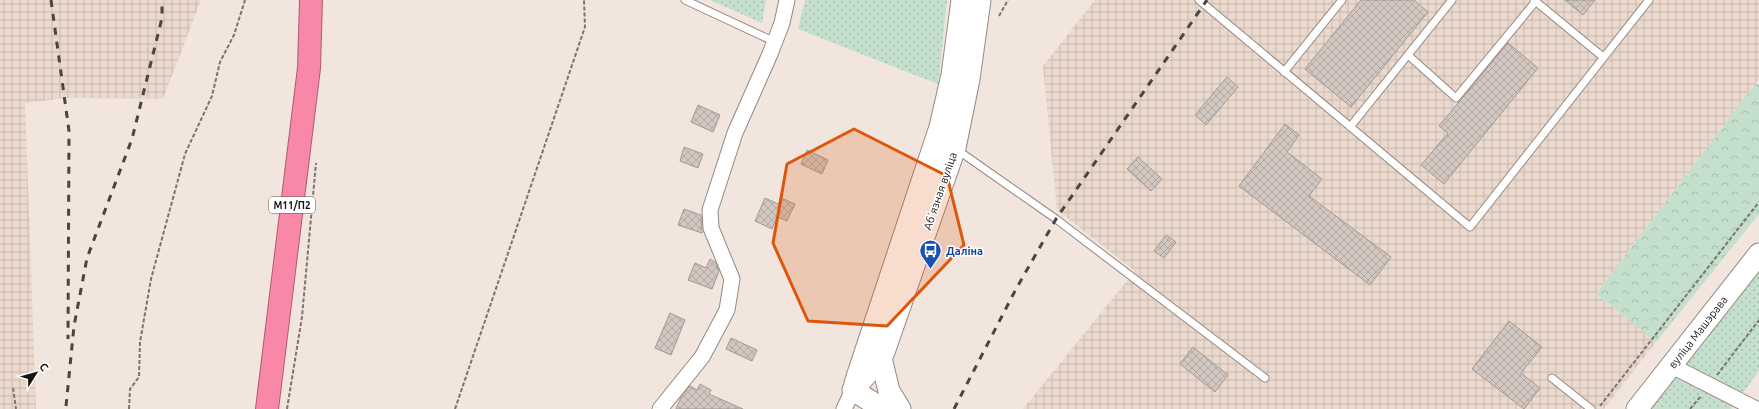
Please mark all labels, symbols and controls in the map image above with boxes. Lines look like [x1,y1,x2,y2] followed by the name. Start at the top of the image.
[921,151,959,231] street label: Абʼязная вуліца
[269,197,315,213] road number: М11/П2
[918,238,944,271] bus stop icon: Даліна
[946,245,983,257] place label: Даліна
[1666,294,1730,370] street label: вуліца Машэрава
[16,353,56,393] north arrow
[37,361,51,373] text: С

